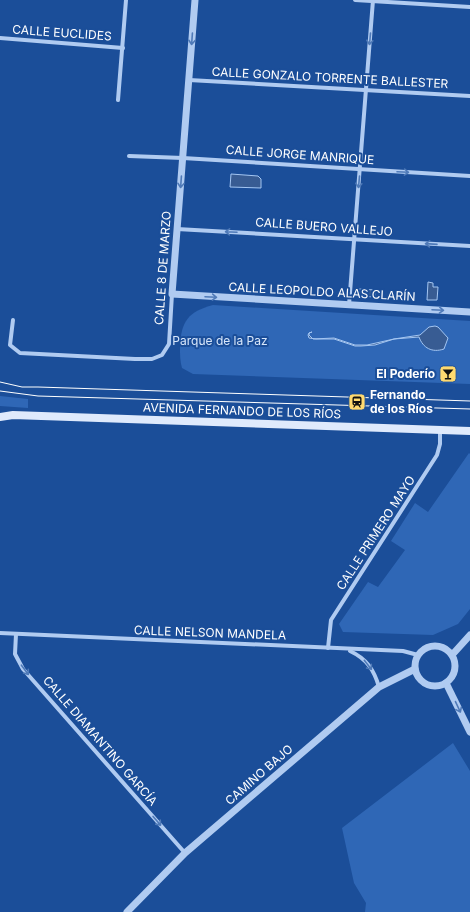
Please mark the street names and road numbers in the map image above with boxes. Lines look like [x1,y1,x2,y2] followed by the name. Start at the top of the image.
[12,22,112,43] street label: CALLE EUCLIDES
[211,64,449,91] street label: CALLE GONZALO TORRENTE BALLESTER
[225,142,375,167] street label: CALLE JORGE MANRIQUE
[151,210,174,325] street label: CALLE 8 DE MARZO
[255,214,393,239] street label: CALLE BUERO VALLEJO
[228,279,416,304] street label: CALLE LEOPOLDO ALAS CLARÍN
[143,400,342,421] street label: AVENIDA FERNANDO DE LOS RÍOS
[333,473,418,593] street label: CALLE PRIMERO MAYO
[134,622,286,643] street label: CALLE NELSON MANDELA
[40,673,161,809] street label: CALLE DIAMANTINO GARCÍA
[222,741,296,808] street label: CAMINO BAJO

